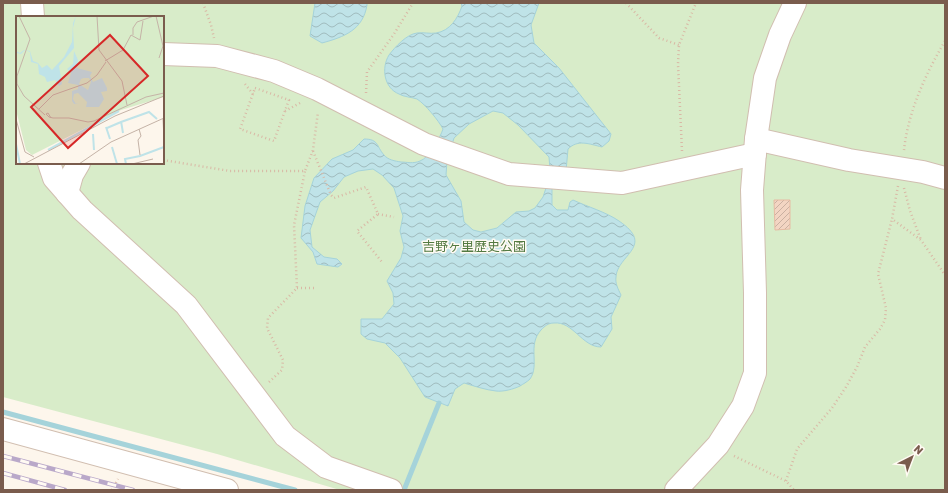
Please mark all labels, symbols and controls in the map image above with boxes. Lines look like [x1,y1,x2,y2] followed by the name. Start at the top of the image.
[16,16,164,164] inset map
[422,239,526,254] park label: 吉野ヶ里歴史公園
[892,437,932,477] north arrow
[911,442,926,457] text: N

